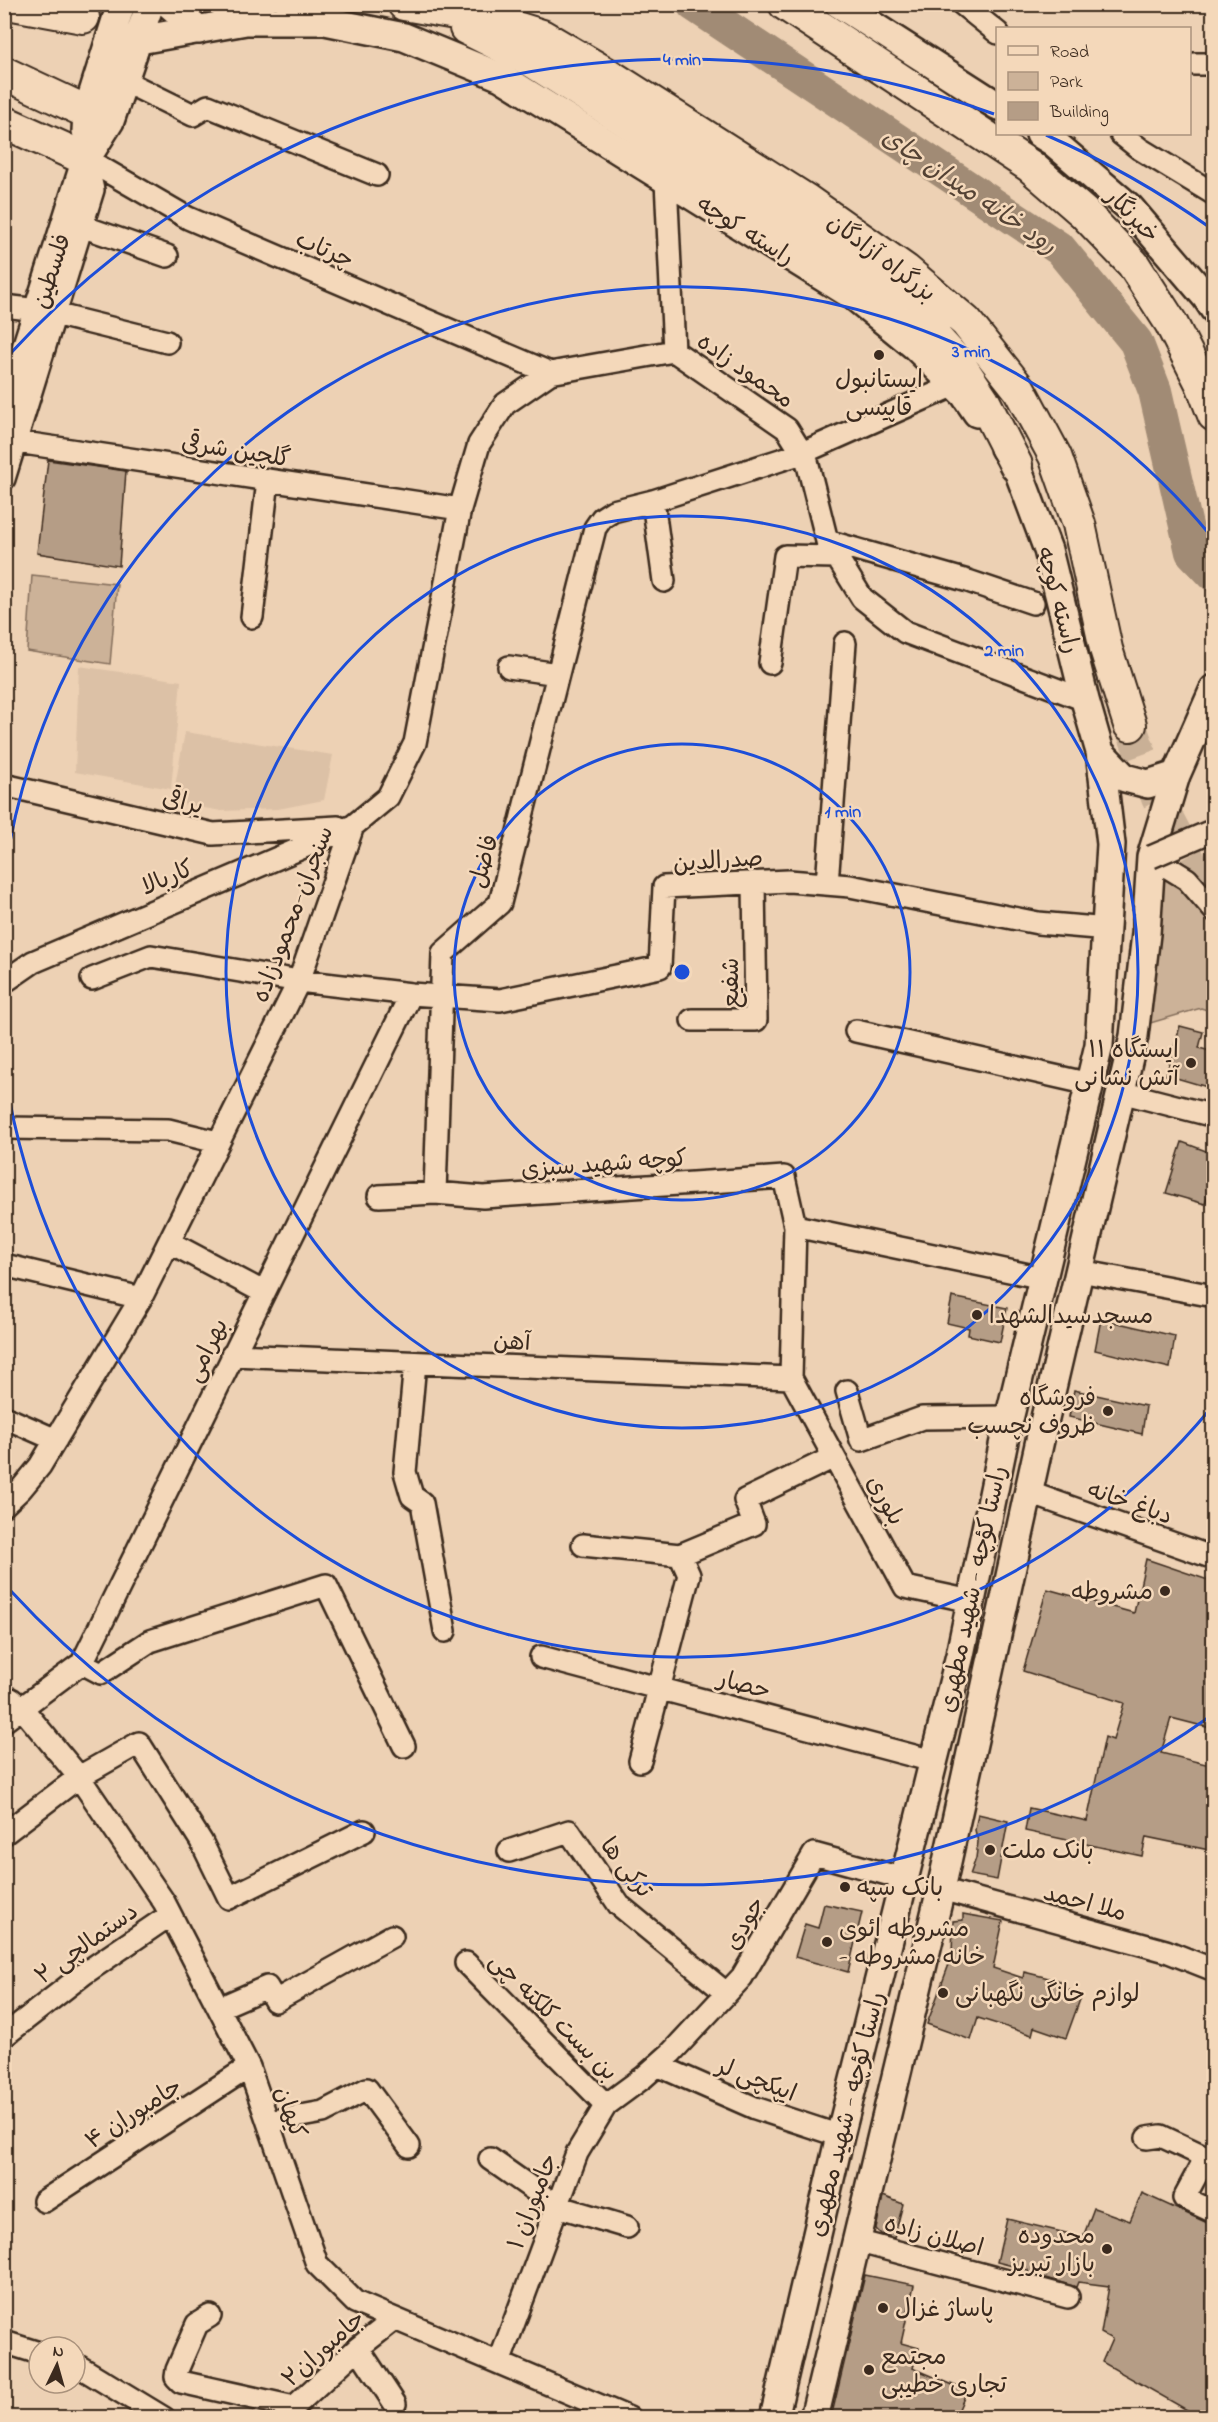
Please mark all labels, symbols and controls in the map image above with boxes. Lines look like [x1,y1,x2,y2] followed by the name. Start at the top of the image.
[996,27,1191,135] legend
[1050,40,1089,66] text: Road
[663,48,701,74] text: 4 min
[1050,70,1083,96] text: Park
[1049,100,1109,127] text: Building
[873,120,1064,266] water label: رود خانه میدان چای
[1095,180,1166,252] street label: خبرنگار
[689,188,800,276] street label: راسته کوچه
[819,206,942,312] street label: بزرگراه آزادگان
[289,223,359,279] street label: چرتاب
[25,230,82,314] street label: فلسطین
[689,326,800,419] street label: محمود زاده
[951,340,990,366] text: 3 min
[872,348,886,362] marker: ایستانبول قاپیسی
[835,364,923,427] place label: ایستانبول قاپیسی
[179,427,293,478] street label: گلچین شرقی
[1026,543,1088,658] street label: راسته کوچه
[983,639,1024,665] text: 2 min
[158,782,207,825] street label: یراقی
[825,800,861,826] text: 1 min
[245,821,344,1008] street label: سنجران-محمودزاده
[461,831,510,893] street label: فاضل
[672,842,764,883] street label: صدرالدین
[136,853,200,906] street label: کاربالا
[715,958,750,1008] street label: شفیع
[672,962,692,982] centre of rings
[1074,1034,1180,1097] place label: ایستگاه ۱۱ آتش نشانی
[1184,1056,1198,1070] marker: ایستگاه ۱۱ آتش نشانی
[520,1142,689,1189] street label: کوچه شهید سبزی
[989,1300,1153,1335] place label: مسجدسیدالشهدا
[970,1308,984,1322] marker: مسجدسیدالشهدا
[178,1313,239,1389] street label: بهرامی
[493,1325,532,1362] street label: آهن
[967,1382,1096,1445] place label: فروشگاه ظروف نچسب
[1101,1404,1115,1418] marker: فروشگاه ظروف نچسب
[931,1463,1018,1716] street label: راستا کؤچه - شهید مطهری
[856,1470,912,1533] street label: بلوری
[1082,1473,1177,1535] street label: دباغ خانه
[1071,1576,1153,1611] place label: مشروطه
[1158,1584,1172,1598] marker: مشروطه
[711,1662,773,1710] street label: حصار
[590,1831,661,1907] street label: ترکی ها
[1002,1835,1094,1870] place label: بانک ملت
[983,1843,997,1857] marker: بانک ملت
[857,1872,943,1907] place label: بانک سپه
[1039,1877,1130,1932] street label: ملا احمد
[838,1880,852,1894] marker: بانک سپه
[717,1891,776,1958] street label: جودی
[29,1896,146,1995] street label: دستمالچی ۲
[839,1913,986,1976] place label: مشروطه ائوی - خانه مشروطه
[820,1935,834,1949] marker: مشروطه ائوی - خانه مشروطه
[480,1945,625,2090] street label: بن بست کلکته چی
[955,1978,1140,2013] place label: لوازم خانگی نگهبانی
[936,1986,950,2000] marker: لوازم خانگی نگهبانی
[801,1988,896,2241] street label: راستا کؤچه - شهید مطهری
[709,2049,801,2112] street label: ایپکچی لر
[79,2071,190,2160] street label: جامبوران ۴
[263,2082,314,2144] street label: کیهان
[500,2149,569,2255] street label: جامبوران ۱
[880,2207,987,2267] street label: اصلان زاده
[1007,2220,1095,2283] place label: محدوده بازار تبریز
[1100,2242,1114,2256] marker: محدوده بازار تبریز
[895,2293,994,2328] place label: پاساژ غزال
[876,2301,890,2315] marker: پاساژ غزال
[275,2303,374,2397] street label: جامبوران۲
[27,2335,87,2395] north arrow
[52,2340,65,2364] text: N
[881,2341,1008,2404] place label: مجتمع تجاری خطیبی
[862,2363,876,2377] marker: مجتمع تجاری خطیبی

